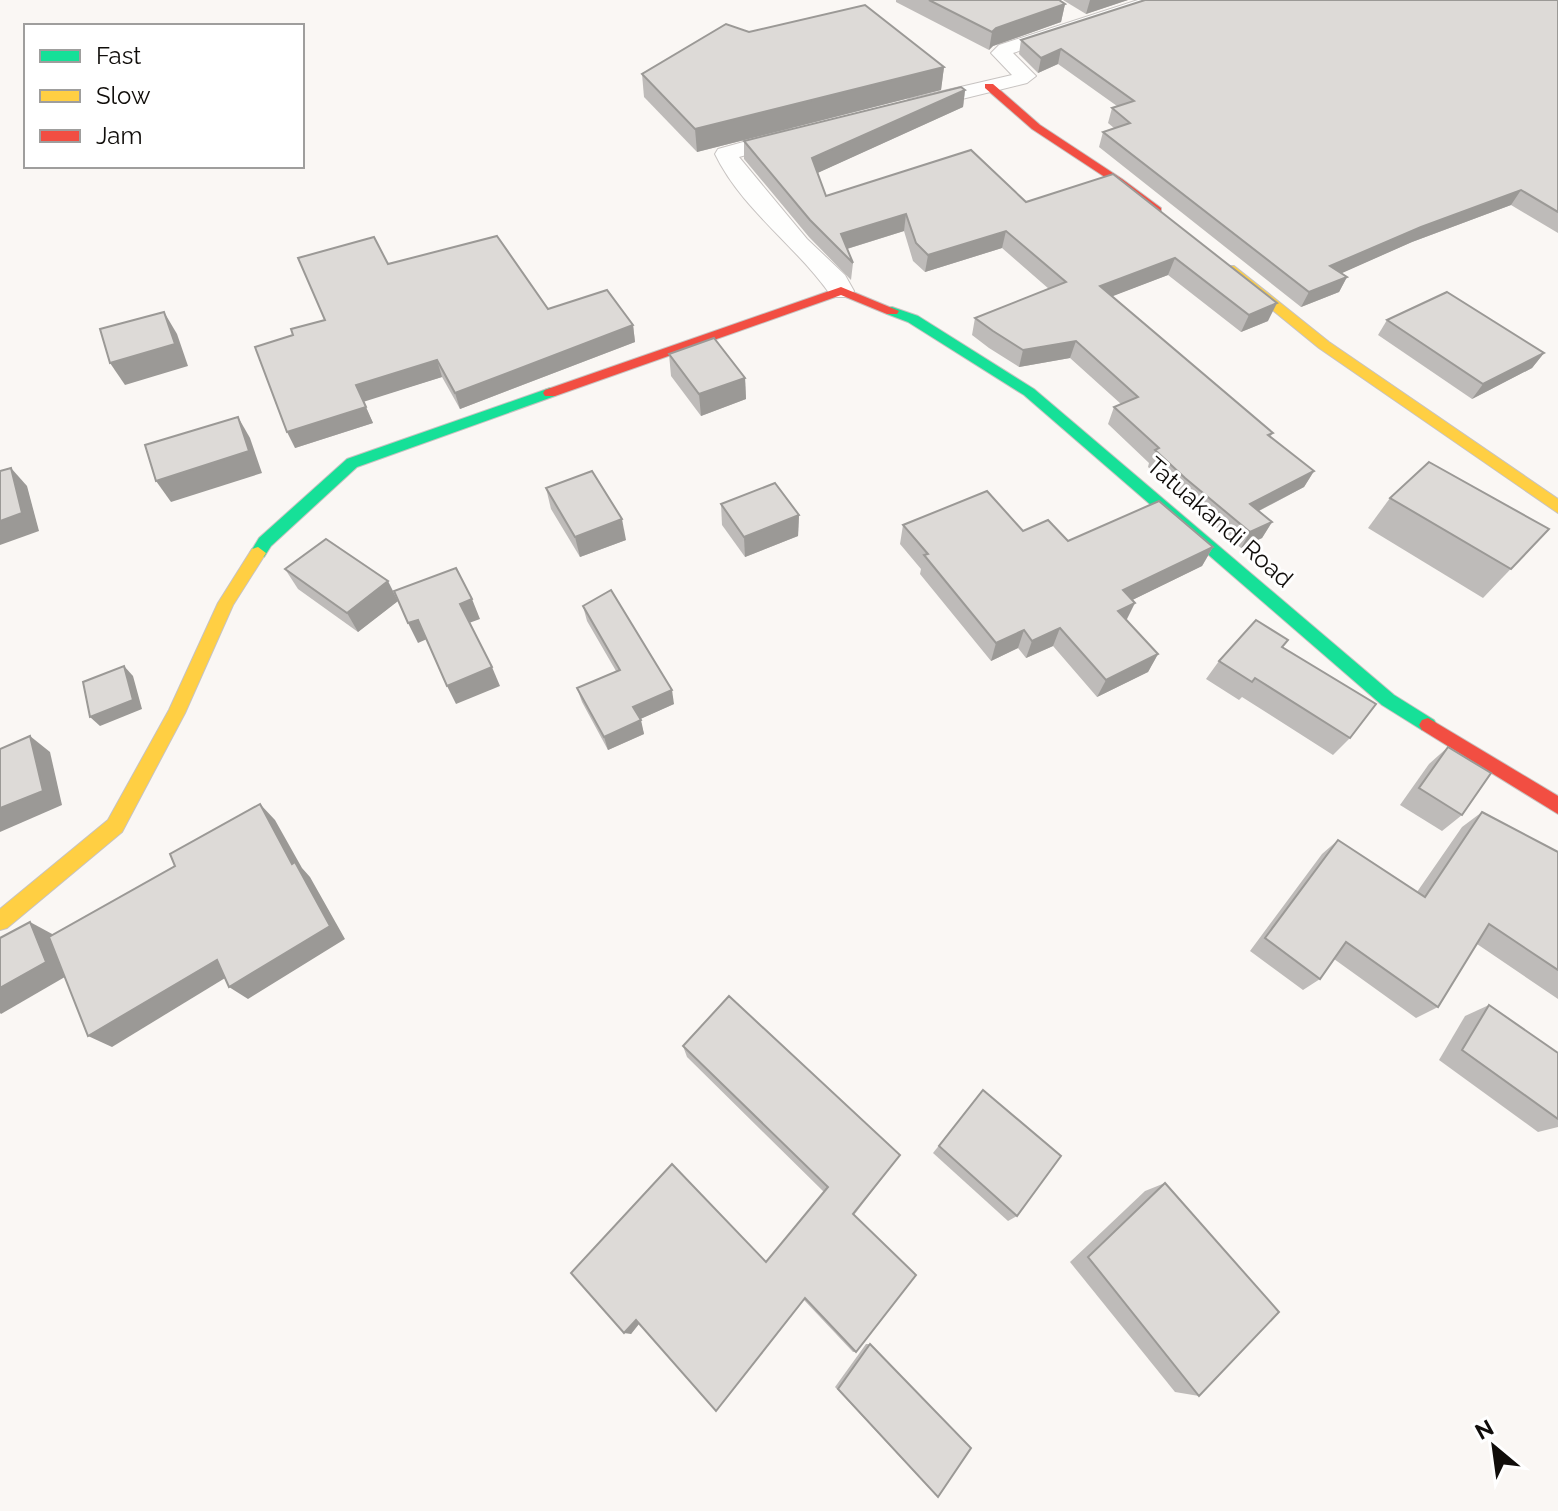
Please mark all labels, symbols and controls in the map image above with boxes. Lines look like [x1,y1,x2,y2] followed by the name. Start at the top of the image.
[24,24,304,168] legend
[96,41,141,70] text: Fast
[96,81,151,110] text: Slow
[96,121,142,150] text: Jam
[1141,451,1299,593] street label: Tatuakandi Road
[1454,1407,1534,1487] north arrow
[1471,1414,1498,1445] text: N

